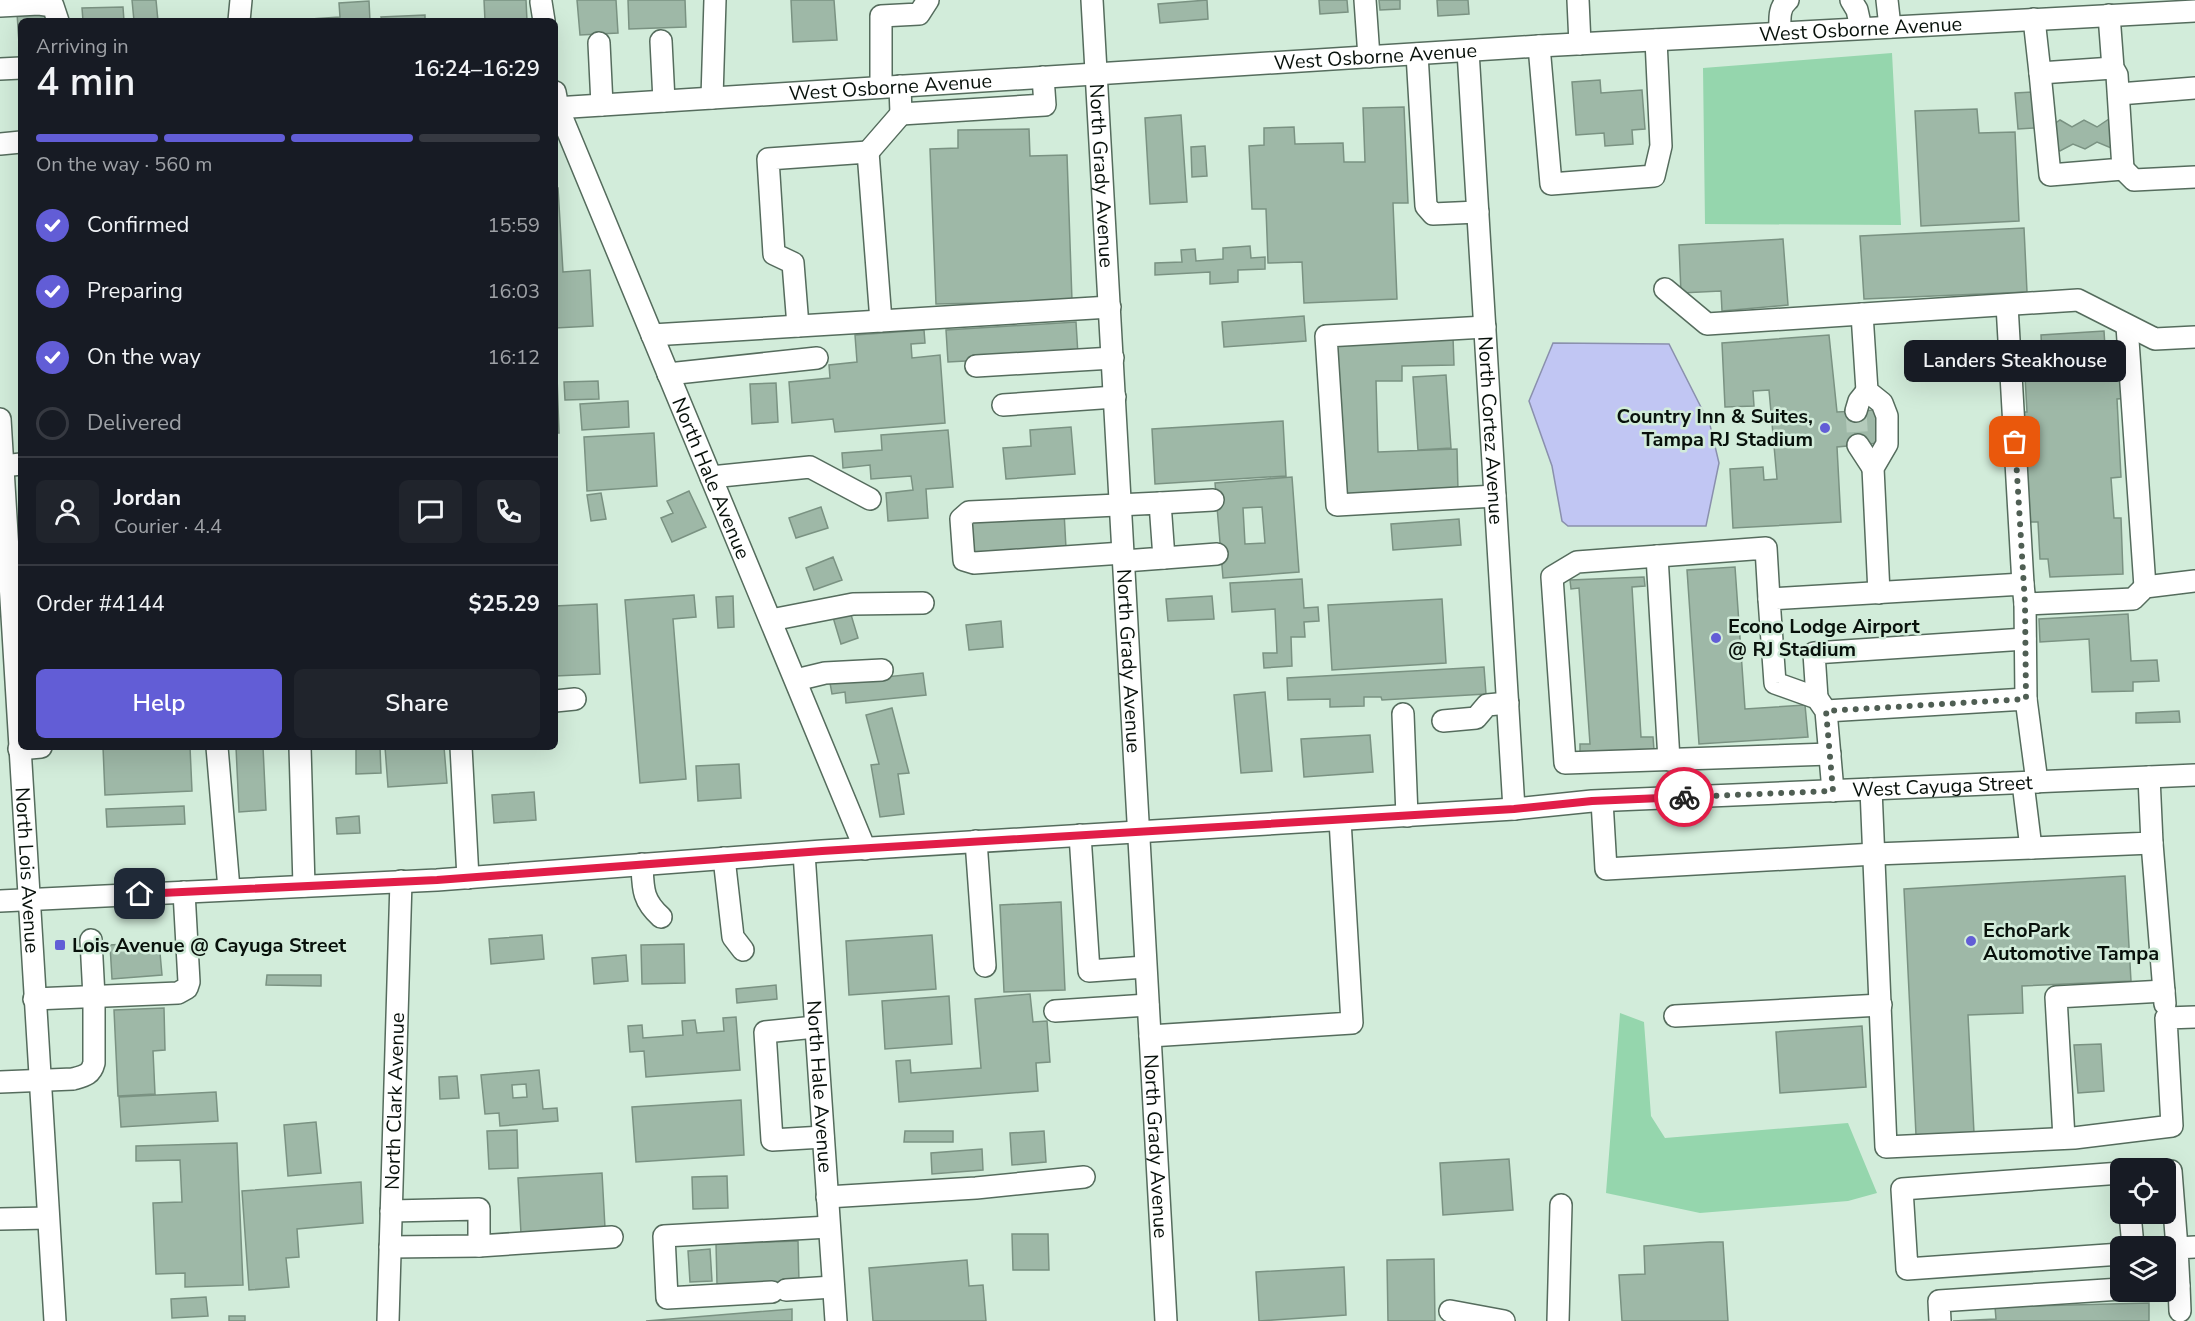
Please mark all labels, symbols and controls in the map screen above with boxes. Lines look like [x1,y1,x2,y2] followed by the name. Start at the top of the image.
[1758,10,1963,48] street label: West Osborne Avenue
[36,33,129,60] text: Arriving in
[1273,37,1478,77] street label: West Osborne Avenue
[413,54,540,84] text: 16:24–16:29
[36,56,135,109] text: 4 min
[788,68,993,107] street label: West Osborne Avenue
[1083,83,1120,269] street label: North Grady Avenue
[36,151,212,178] text: On the way · 560 m
[36,209,69,242] icon: check
[87,210,189,240] text: Confirmed
[487,212,540,239] text: 15:59
[36,275,69,308] icon: check
[87,276,183,306] text: Preparing
[487,278,540,305] text: 16:03
[1471,335,1510,525] street label: North Cortez Avenue
[1904,340,2126,382] callout: Landers Steakhouse
[36,341,69,374] icon: check
[87,342,201,372] text: On the way
[487,344,540,371] text: 16:12
[1923,347,2107,374] text: Landers Steakhouse
[665,393,756,563] street label: North Hale Avenue
[1617,403,1813,453] place label: Country Inn & Suites, Tampa RJ Stadium
[87,408,182,438] text: Delivered
[1989,416,2040,467] pin
[1818,421,1832,435] marker: Country Inn & Suites, Tampa RJ Stadium
[1998,425,2031,458] icon: bag
[36,480,99,543] button: person
[399,480,462,543] button: chat
[477,480,540,543] button: phone
[114,483,181,513] text: Jordan
[114,513,222,540] text: Courier · 4.4
[1110,568,1147,754] street label: North Grady Avenue
[36,589,165,619] text: Order #4144
[469,589,540,619] text: $25.29
[1728,613,1920,663] place label: Econo Lodge Airport @ RJ Stadium
[1709,631,1723,645] marker: Econo Lodge Airport @ RJ Stadium
[36,669,282,738] button: Help
[294,669,540,738] button: Share
[1654,767,1714,827] courier
[1852,769,2034,804] street label: West Cayuga Street
[1668,781,1701,814] icon: bike
[8,786,46,954] street label: North Lois Avenue
[114,868,165,919] pin
[123,877,156,910] icon: home
[1983,917,2159,967] place label: EchoPark Automotive Tampa
[72,932,346,959] place label: Lois Avenue @ Cayuga Street
[1964,934,1978,948] marker: EchoPark Automotive Tampa
[53,938,67,952] marker: Lois Avenue @ Cayuga Street
[800,999,839,1174] street label: North Hale Avenue
[379,1012,411,1190] street label: North Clark Avenue
[1137,1053,1174,1239] street label: North Grady Avenue
[2110,1158,2176,1302] map controls
[2110,1158,2176,1224] button: locate
[2110,1236,2176,1302] button: layers

